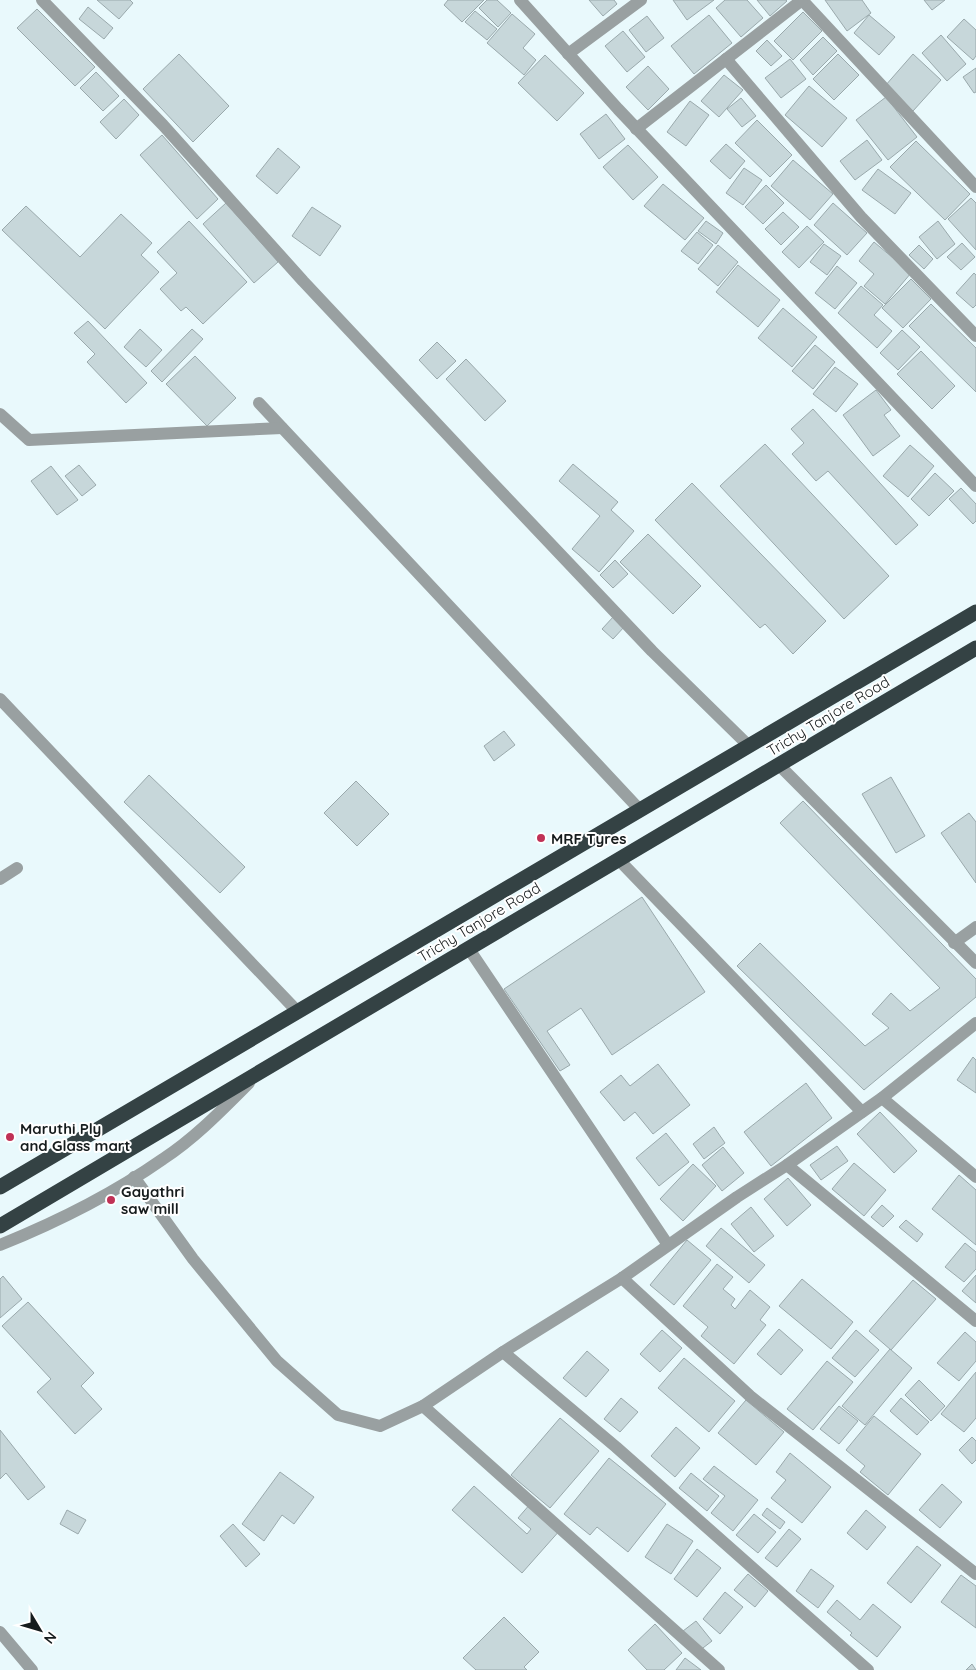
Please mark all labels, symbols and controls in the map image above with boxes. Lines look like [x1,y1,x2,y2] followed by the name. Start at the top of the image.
[763,672,893,760] street label: Trichy Tanjore Road
[551,829,627,848] place label: MRF Tyres
[535,832,547,844] marker: MRF Tyres
[414,878,544,966] street label: Trichy Tanjore Road
[20,1119,130,1155] place label: Maruthi Ply and Glass mart
[4,1131,16,1143] marker: Maruthi Ply and Glass mart
[121,1182,184,1218] place label: Gayathri saw mill
[105,1194,117,1206] marker: Gayathri saw mill
[15,1605,65,1655] north arrow
[40,1628,61,1648] text: N

